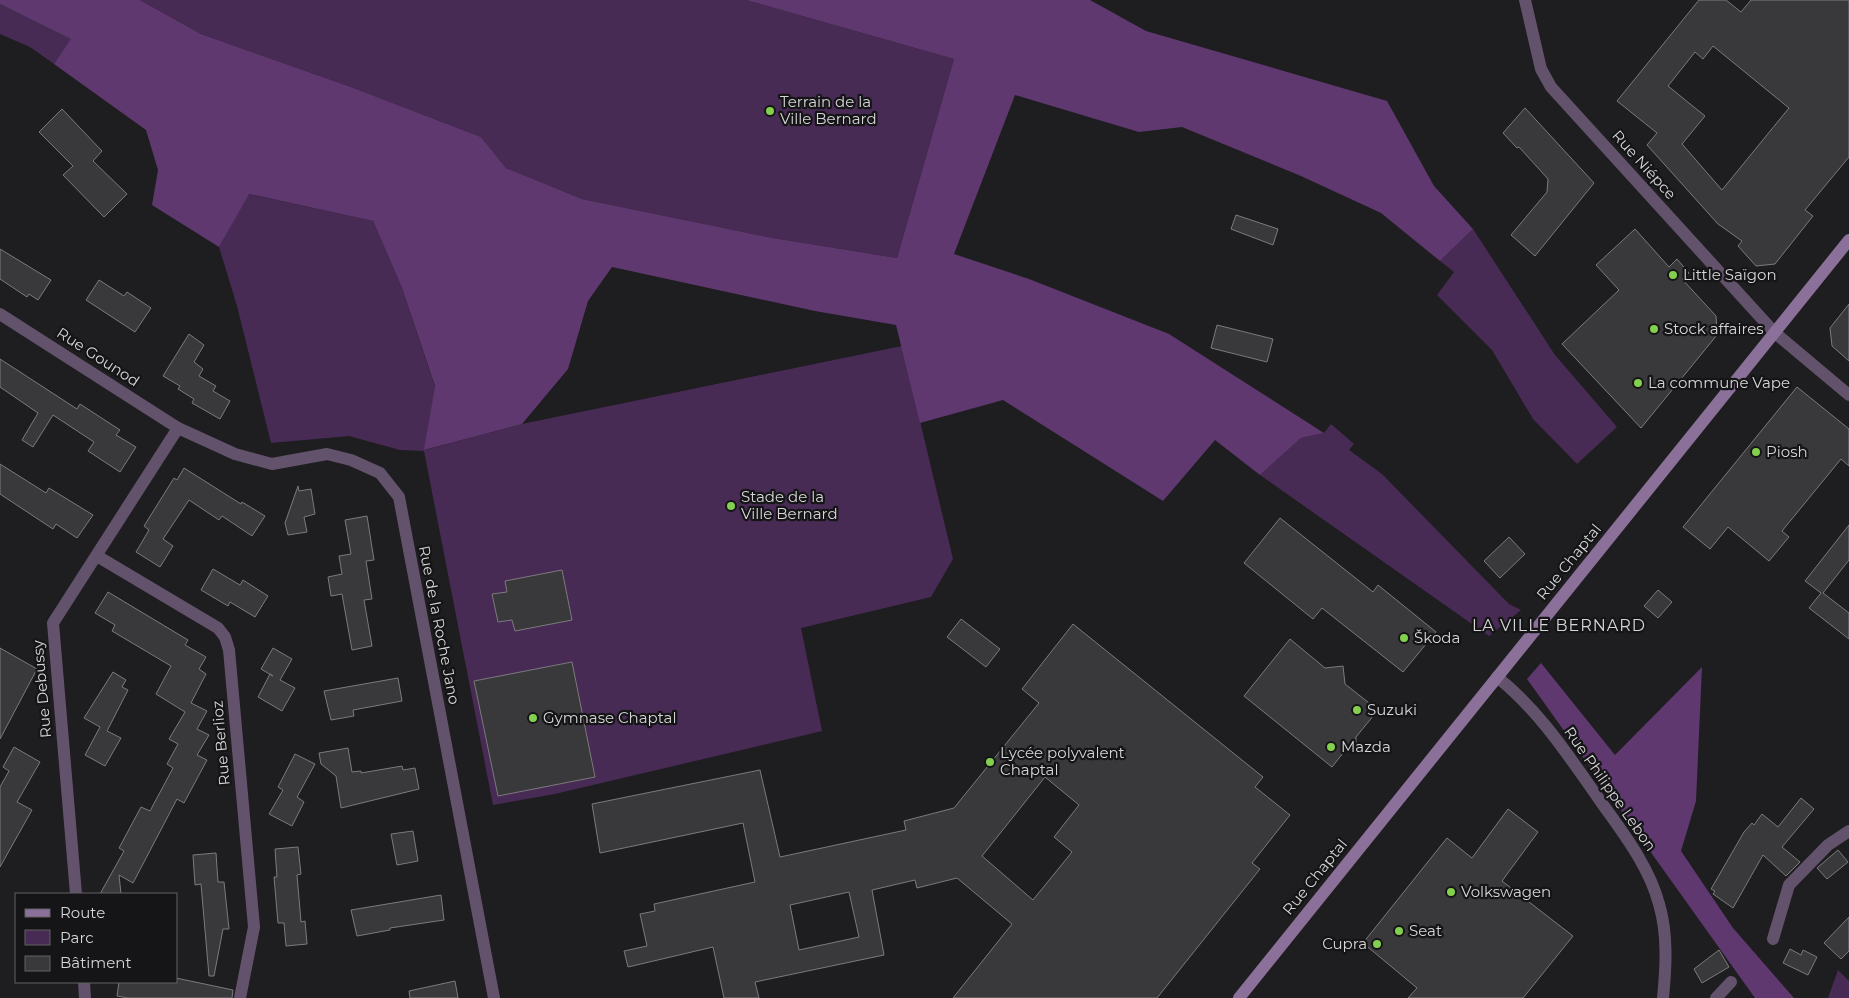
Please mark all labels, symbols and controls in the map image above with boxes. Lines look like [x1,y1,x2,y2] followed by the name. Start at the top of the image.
[780,92,877,128] place label: Terrain de la Ville Bernard
[764,105,776,117] marker: Terrain de la Ville Bernard
[1608,126,1680,203] street label: Rue Niépce
[1683,265,1777,284] place label: Little Saïgon
[1667,269,1679,281] marker: Little Saïgon
[1664,319,1764,338] place label: Stock affaires
[53,323,143,390] street label: Rue Gounod
[1648,323,1660,335] marker: Stock affaires
[1648,373,1790,392] place label: La commune Vape
[1632,377,1644,389] marker: La commune Vape
[1766,442,1808,461] place label: Piosh
[1750,446,1762,458] marker: Piosh
[741,487,838,523] place label: Stade de la Ville Bernard
[725,500,737,512] marker: Stade de la Ville Bernard
[1532,520,1605,604] street label: Rue Chaptal
[415,544,464,706] street label: Rue de la Roche Jano
[1472,616,1646,635] district label: LA VILLE BERNARD
[1414,628,1460,647] place label: Škoda
[1398,632,1410,644] marker: Škoda
[28,638,55,739] street label: Rue Debussy
[207,699,234,786] street label: Rue Berlioz
[1367,700,1417,719] place label: Suzuki
[1351,704,1363,716] marker: Suzuki
[543,708,676,727] place label: Gymnase Chaptal
[527,712,539,724] marker: Gymnase Chaptal
[1560,723,1661,855] street label: Rue Philippe Lebon
[1341,737,1391,756] place label: Mazda
[1325,741,1337,753] marker: Mazda
[1000,743,1125,779] place label: Lycée polyvalent Chaptal
[984,756,996,768] marker: Lycée polyvalent Chaptal
[1278,835,1351,919] street label: Rue Chaptal
[1461,882,1551,901] place label: Volkswagen
[1445,886,1457,898] marker: Volkswagen
[15,893,178,983] legend
[60,903,105,922] text: Route
[1409,921,1442,940] place label: Seat
[1393,925,1405,937] marker: Seat
[60,928,94,947] text: Parc
[1322,934,1367,953] place label: Cupra
[1371,938,1383,950] marker: Cupra
[60,953,132,972] text: Bâtiment

